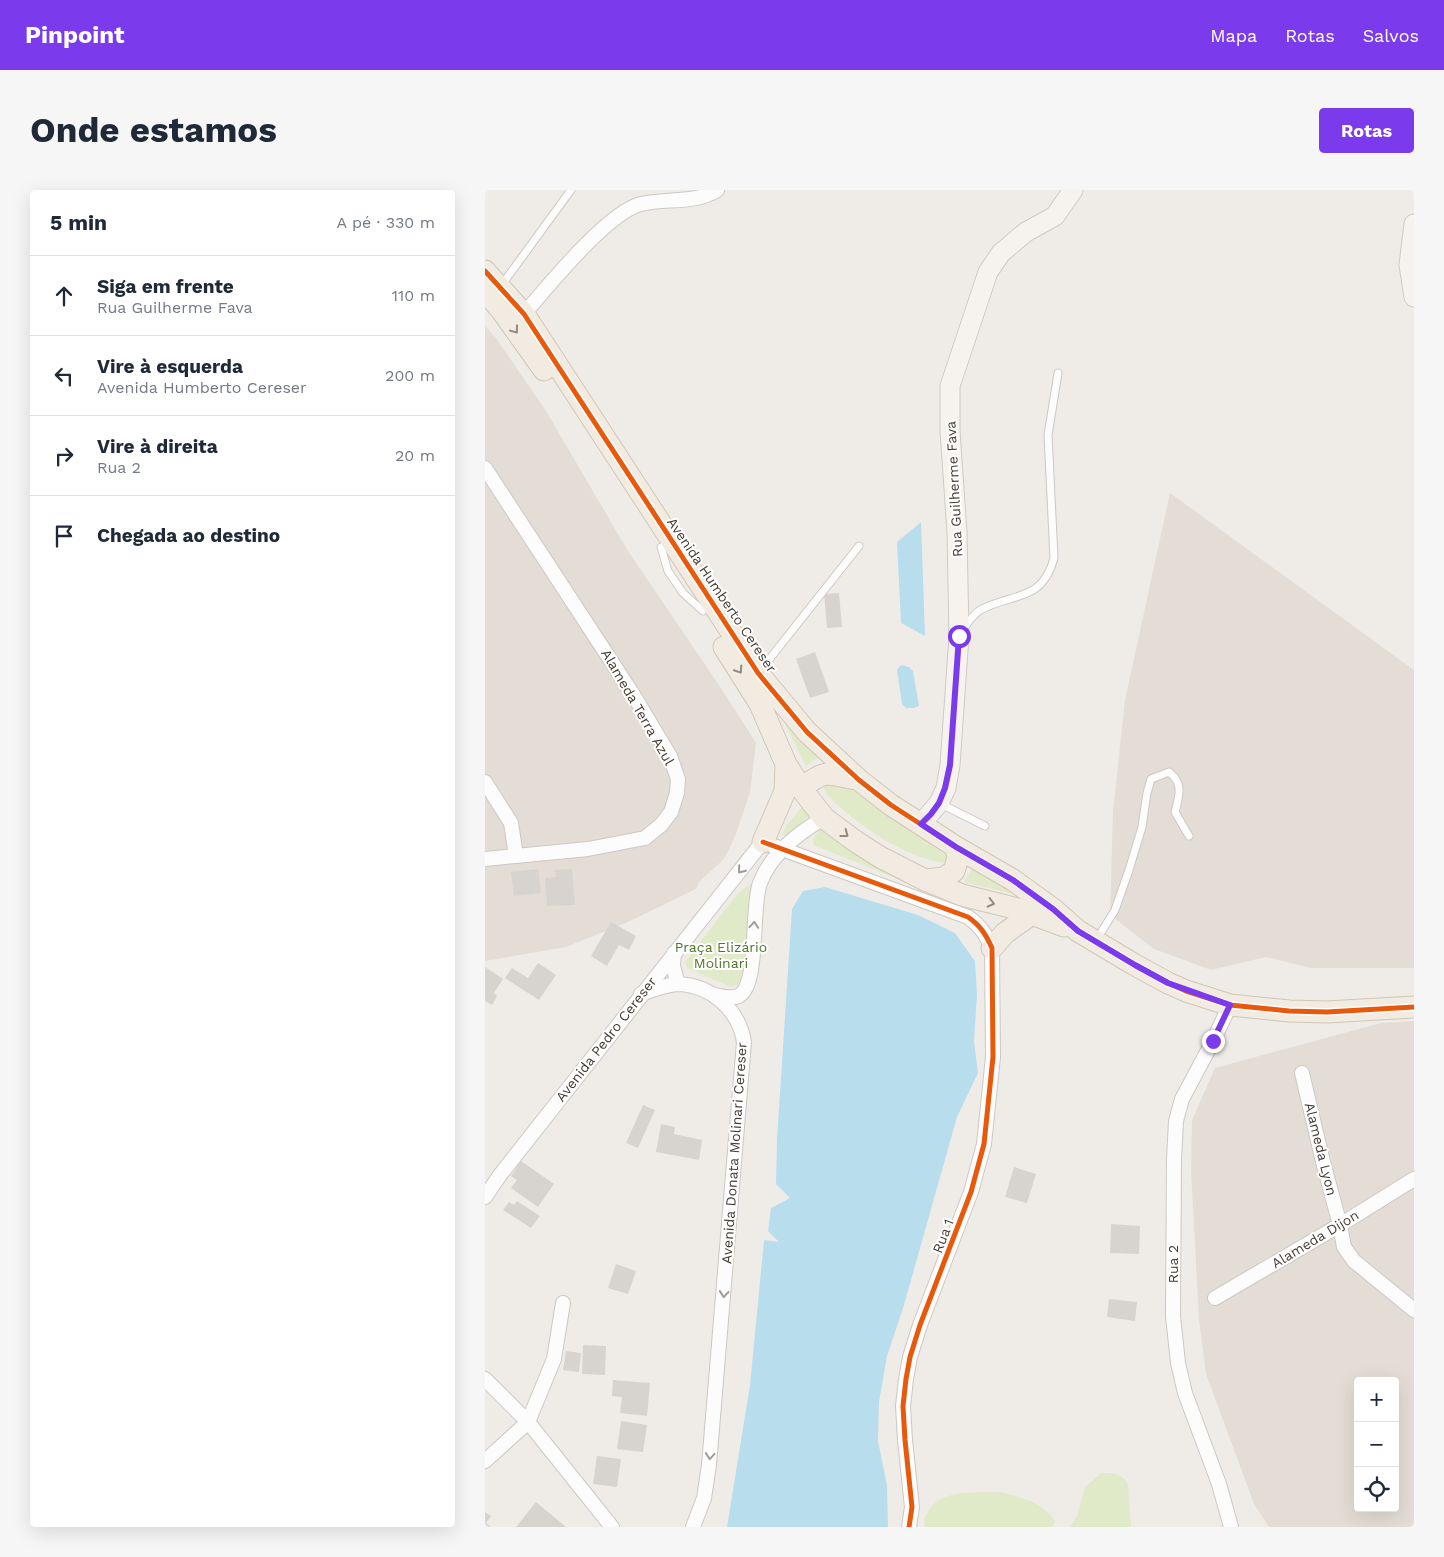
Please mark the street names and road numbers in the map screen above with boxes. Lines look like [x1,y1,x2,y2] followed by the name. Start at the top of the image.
[942,421,966,557] street label: Rua Guilherme Fava
[664,514,780,676] street label: Avenida Humberto Cereser
[598,646,678,768] street label: Alameda Terra Azul
[552,973,660,1105] street label: Avenida Pedro Cereser
[718,1041,750,1264] street label: Avenida Donata Molinari Cereser
[1302,1101,1340,1197] street label: Alameda Lyon
[1269,1207,1361,1271] street label: Alameda Dijon
[929,1217,957,1255] street label: Rua 1
[1165,1245,1181,1283] street label: Rua 2

